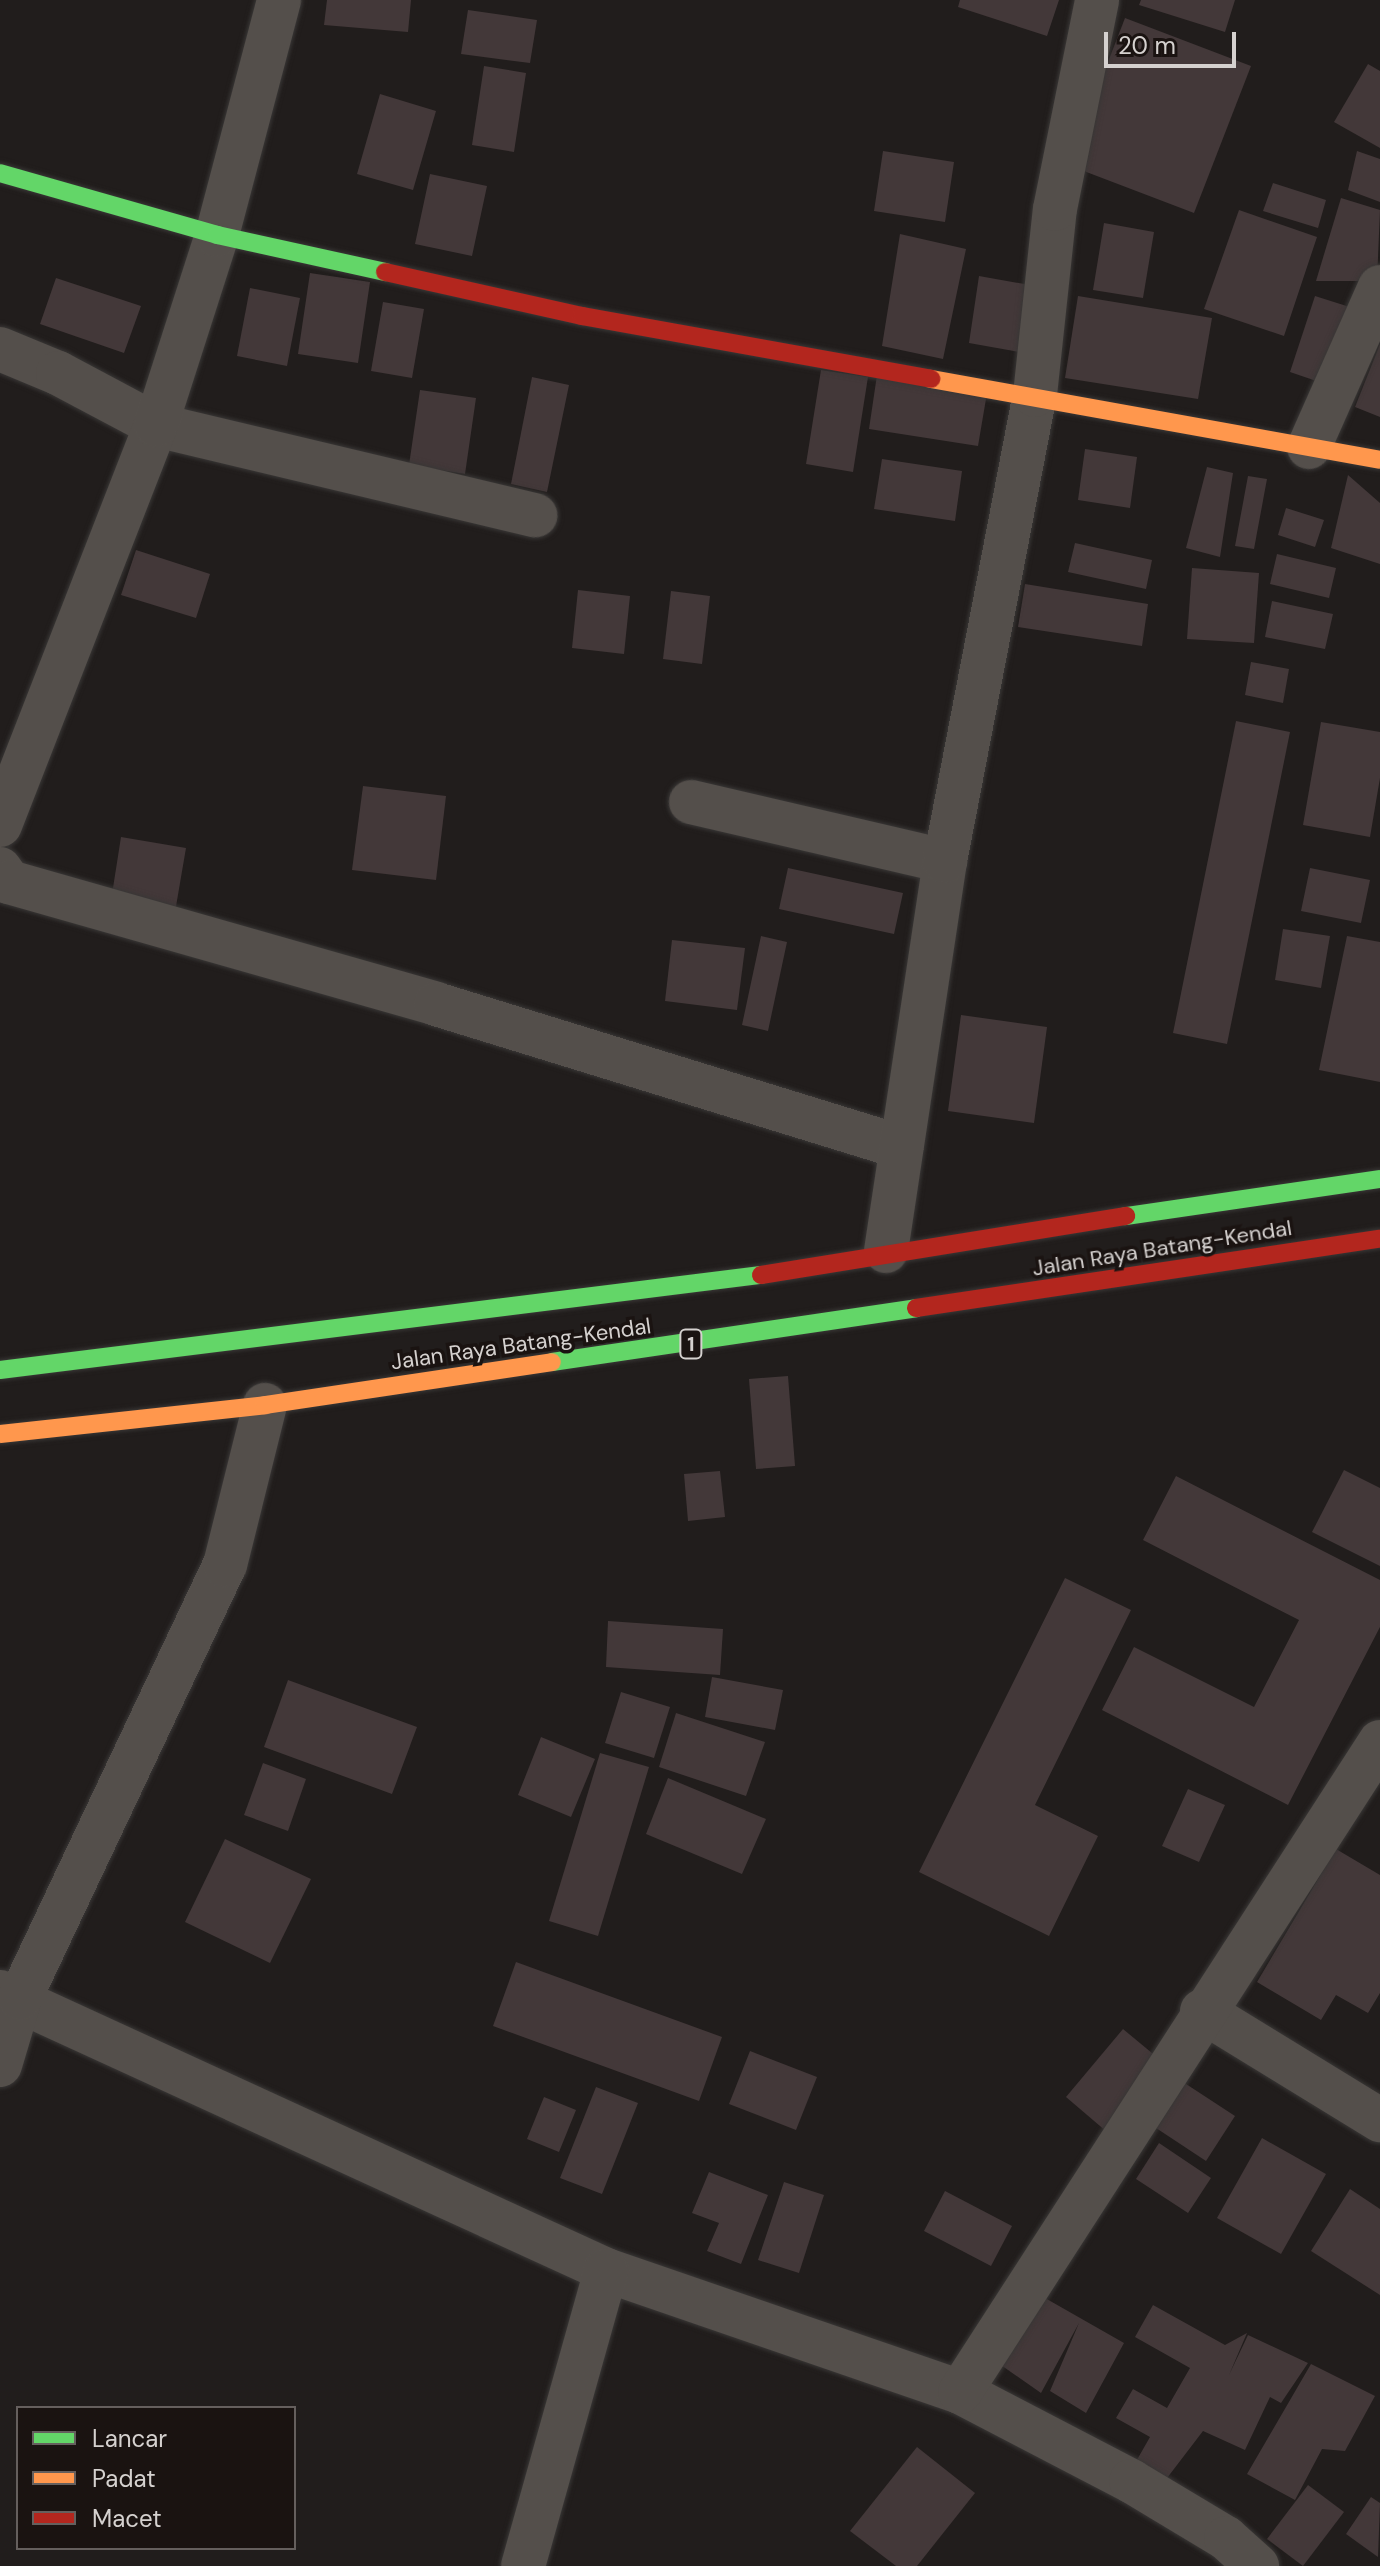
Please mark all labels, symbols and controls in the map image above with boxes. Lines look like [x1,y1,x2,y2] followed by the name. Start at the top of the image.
[1108,16,1240,66] scale bar
[1118,30,1176,61] text: 20 m
[1030,1214,1294,1282] street label: Jalan Raya Batang-Kendal
[389,1313,653,1375] street label: Jalan Raya Batang-Kendal
[679,1328,703,1360] road number: 1
[16,2406,296,2550] legend
[92,2423,167,2454] text: Lancar
[92,2463,156,2494] text: Padat
[92,2503,162,2534] text: Macet

